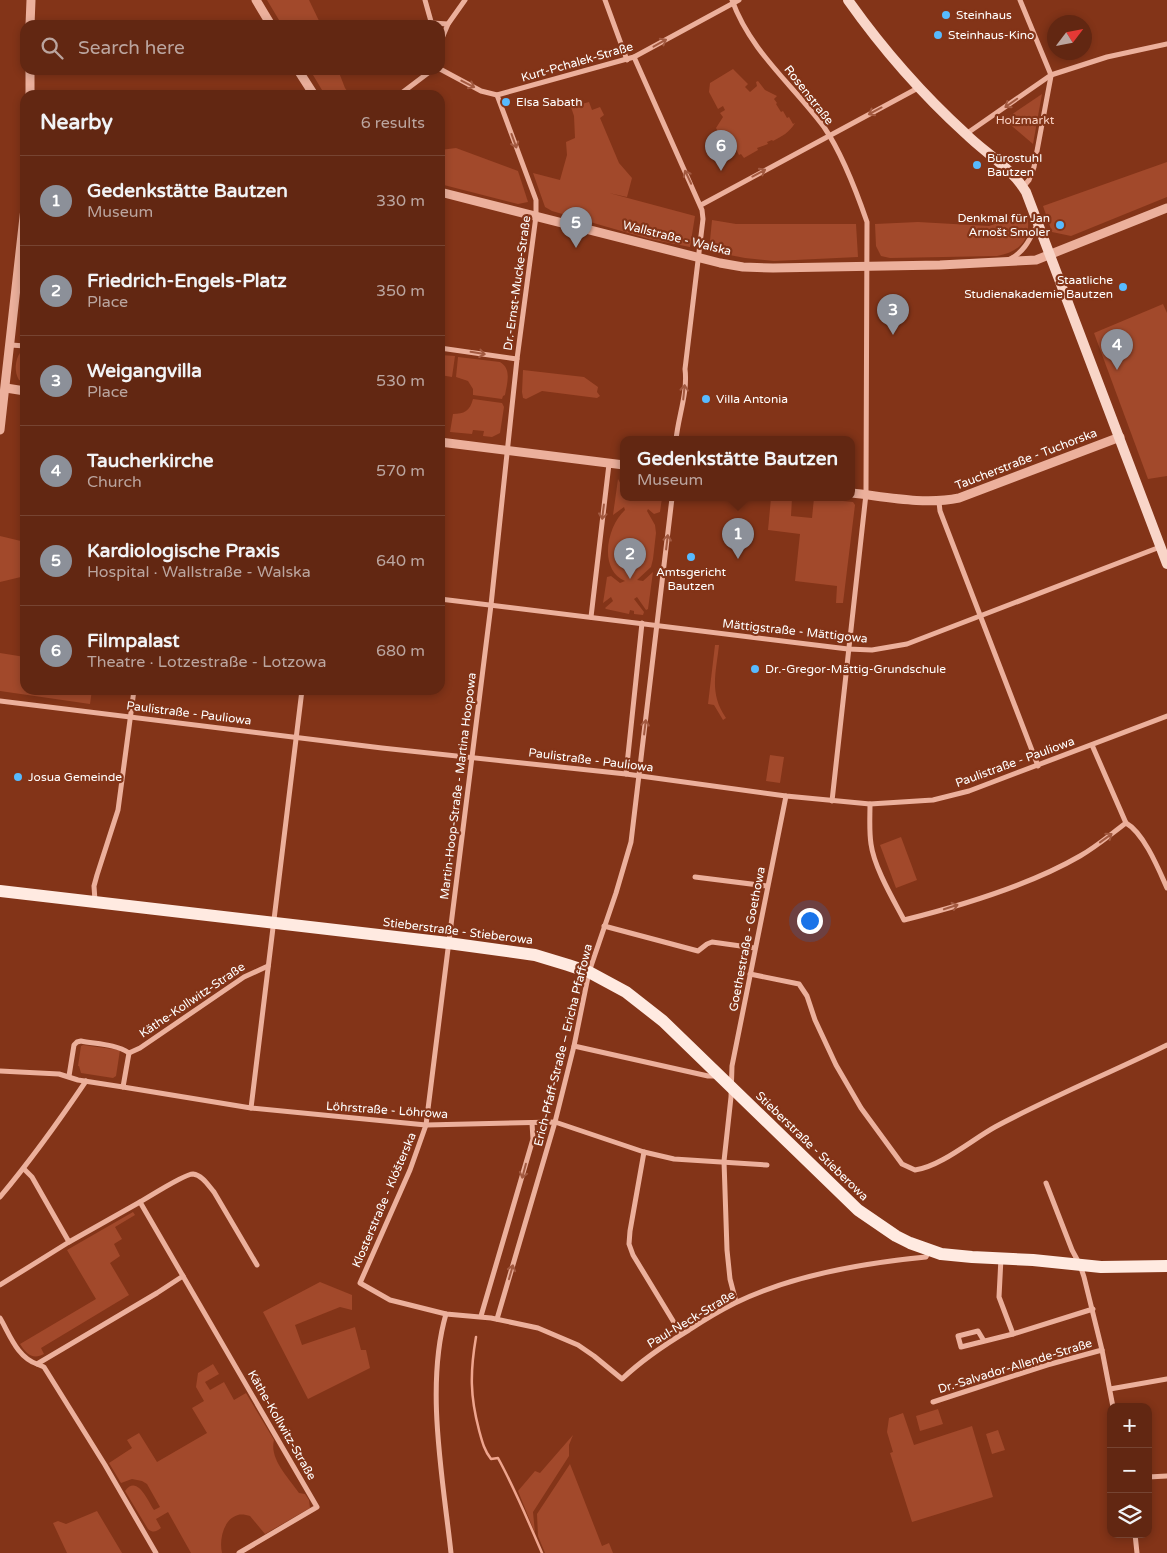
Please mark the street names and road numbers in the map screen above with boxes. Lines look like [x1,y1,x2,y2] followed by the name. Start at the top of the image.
[519,39,635,85] street label: Kurt-Pchalek-Straße
[781,63,837,128] street label: Rosenstraße
[501,214,533,351] street label: Dr.-Ernst-Mucke-Straße
[621,218,733,258] street label: Wallstraße - Walska
[953,425,1099,493] street label: Taucherstraße - Tuchorska
[722,616,868,646] street label: Mättigstraße - Mättigowa
[437,672,479,900] street label: Martin-Hoop-Straße - Martina Hoopowa
[126,698,252,728] street label: Paulistraße - Pauliowa
[954,734,1076,790] street label: Paulistraße - Pauliowa
[528,745,654,775] street label: Paulistraße - Pauliowa
[726,865,768,1013] street label: Goethestraße - Goethowa
[382,915,534,947] street label: Stieberstraße - Stieberowa
[531,942,595,1148] street label: Erich-Pfaff-Straße – Ericha Pfaffowa
[137,959,248,1041] street label: Käthe-Kollwitz-Straße
[753,1089,871,1203] street label: Stieberstraße - Stieberowa
[326,1099,448,1121] street label: Löhrstraße - Löhrowa
[349,1130,419,1270] street label: Klosterstraße - Klóšterska
[645,1287,738,1351] street label: Paul-Neck-Straße
[936,1336,1094,1396] street label: Dr.-Salvador-Allende-Straße
[245,1368,319,1483] street label: Käthe-Kollwitz-Straße

